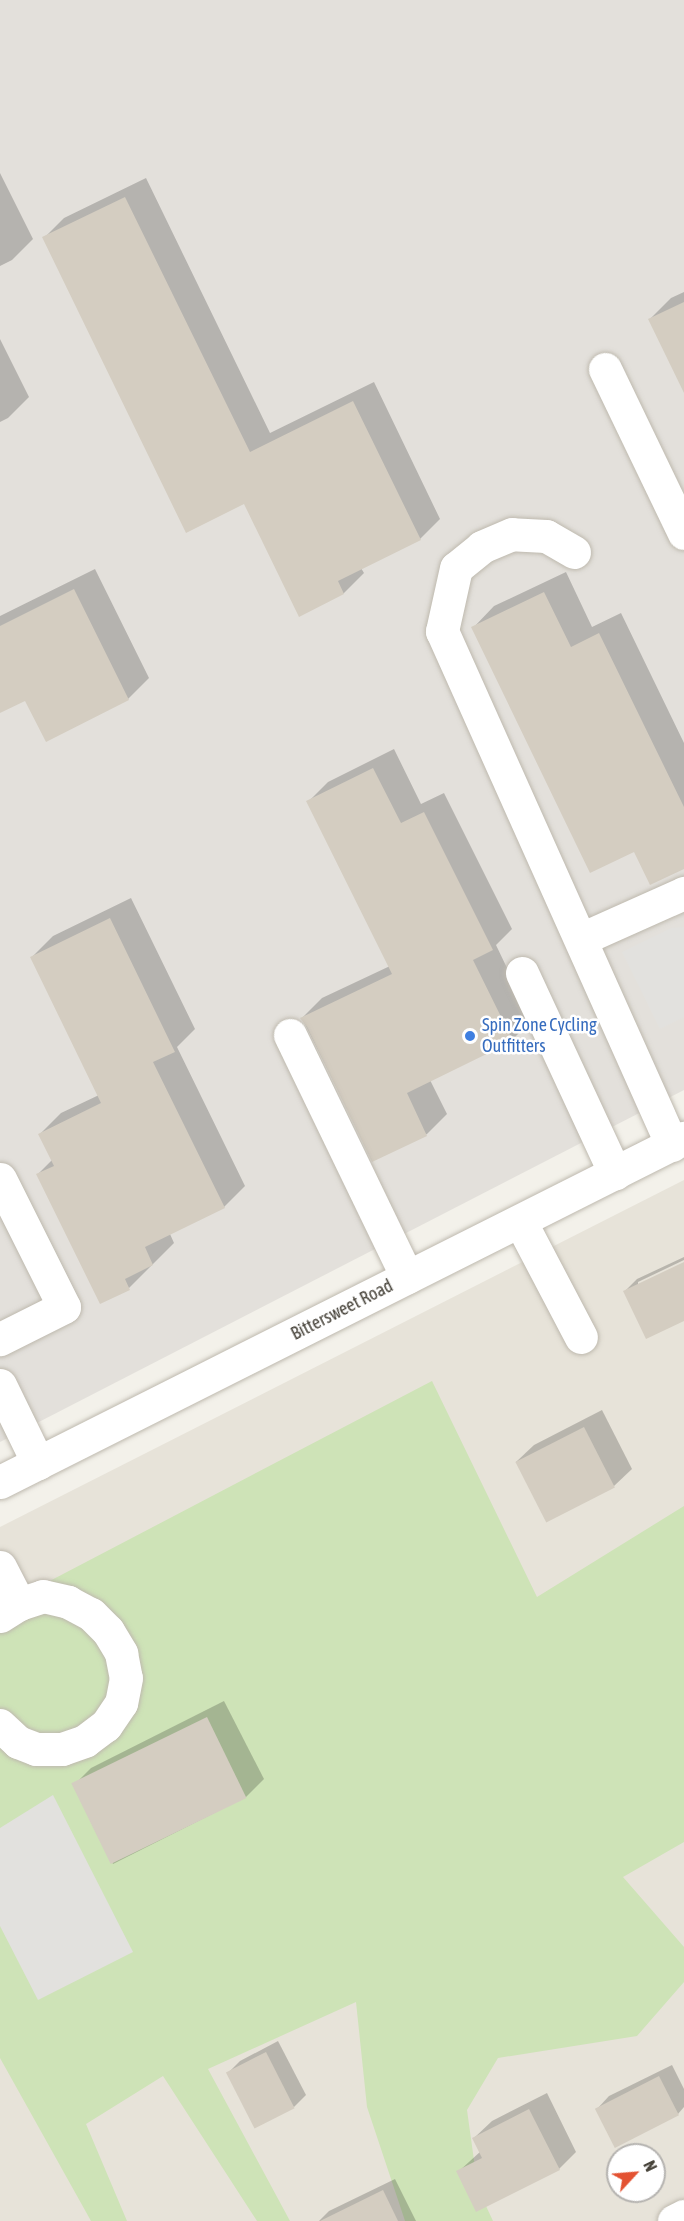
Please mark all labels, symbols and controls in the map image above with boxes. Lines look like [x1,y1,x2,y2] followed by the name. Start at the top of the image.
[482,1015,597,1058] place label: Spin Zone Cycling Outfitters
[463,1029,477,1043] marker: Spin Zone Cycling Outfitters
[287,1275,397,1345] street label: Bittersweet Road
[606,2143,666,2203] north arrow
[640,2158,661,2174] text: N

